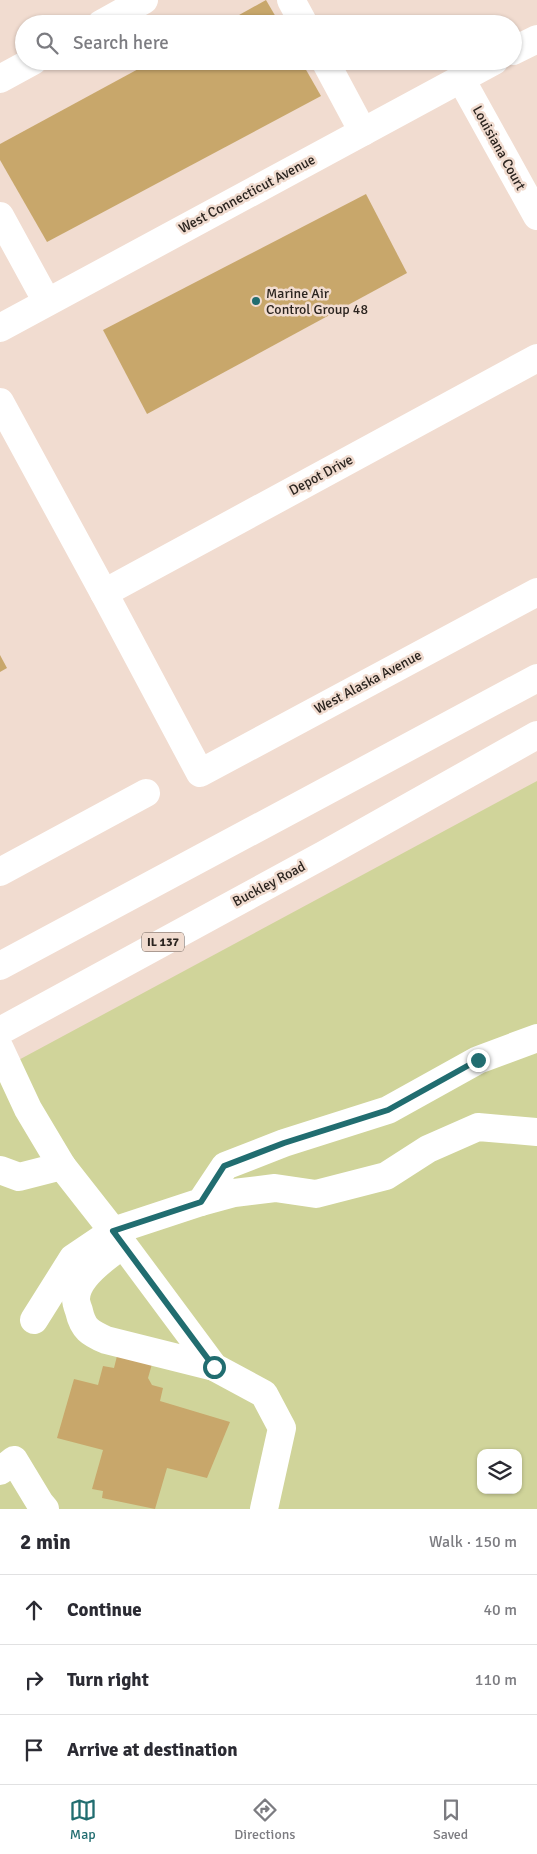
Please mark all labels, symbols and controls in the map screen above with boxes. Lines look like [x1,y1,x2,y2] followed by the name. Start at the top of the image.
[15,15,522,70] search box
[33,29,61,57] icon: search
[73,31,169,55] text: Search here
[469,103,529,193] street label: Louisiana Court
[176,151,318,237] street label: West Connecticut Avenue
[266,285,368,318] place label: Marine Air Control Group 48
[250,295,262,307] marker: Marine Air Control Group 48
[286,451,356,499] street label: Depot Drive
[311,647,425,717] street label: West Alaska Avenue
[230,858,308,910] street label: Buckley Road
[142,932,184,952] road number: IL 137
[467,1049,490,1072] route end
[203,1356,226,1379] route start
[477,1449,522,1494] map controls
[477,1449,522,1494] button: layers
[20,1529,71,1555] text: 2 min
[429,1532,517,1552] text: Walk · 150 m
[20,1596,48,1624] icon: ahead
[67,1598,142,1622] text: Continue
[483,1600,517,1620] text: 40 m
[20,1666,48,1694] icon: right
[67,1668,149,1692] text: Turn right
[475,1670,517,1690] text: 110 m
[20,1736,48,1764] icon: arrive
[67,1738,238,1762] text: Arrive at destination
[69,1796,97,1843] tab: Map
[234,1796,295,1843] tab: Directions
[433,1796,468,1843] tab: Saved

